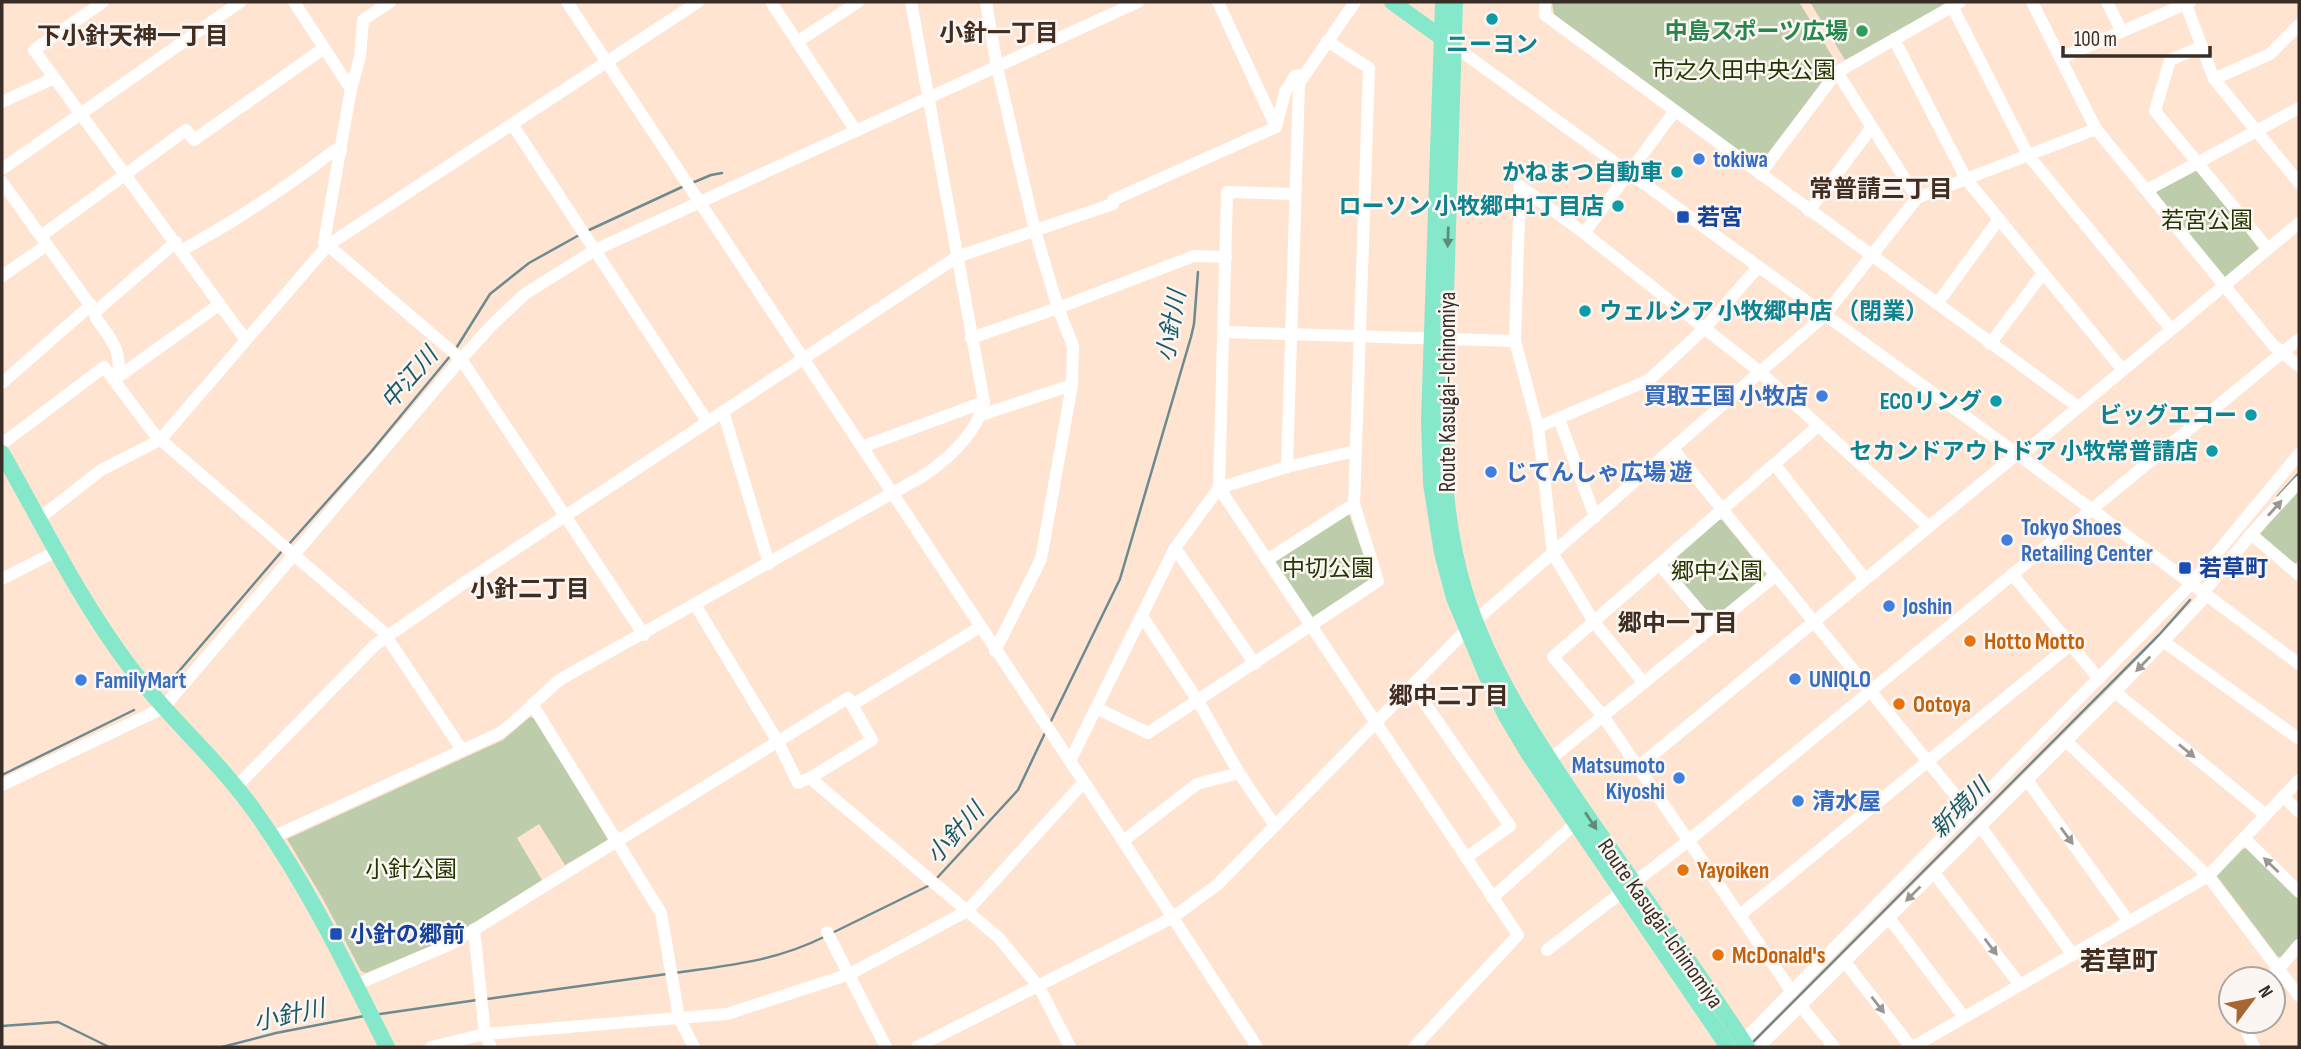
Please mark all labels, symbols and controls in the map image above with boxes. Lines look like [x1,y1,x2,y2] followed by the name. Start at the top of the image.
[1484,11,1500,27] marker: ニーヨン
[2063,14,2210,58] scale bar
[1664,18,1848,46] place label: 中島スポーツ広場
[939,19,1059,48] district label: 小針一丁目
[37,22,229,51] district label: 下小針天神一丁目
[1854,23,1870,39] marker: 中島スポーツ広場
[2074,27,2117,52] text: 100 m
[1446,31,1538,59] place label: ニーヨン
[1652,57,1836,85] park label: 市之久田中央公園
[1713,146,1768,174] place label: tokiwa
[1691,151,1707,167] marker: tokiwa
[1502,159,1663,187] place label: かねまつ自動車
[1669,164,1685,180] marker: かねまつ自動車
[1809,175,1953,204] district label: 常普請三丁目
[1338,193,1604,221] place label: ローソン 小牧郷中1丁目店
[1610,198,1626,214] marker: ローソン 小牧郷中1丁目店
[1697,204,1743,232] place label: 若宮
[2161,207,2253,235] park label: 若宮公園
[1675,209,1691,225] marker: 若宮
[1442,226,1454,248] one-way arrow
[1151,285,1193,364] water label: 小針川
[1434,292,1462,492] street label: Route Kasugai-Ichinomiya
[1599,298,1928,326] place label: ウェルシア 小牧郷中店 （閉業）
[1577,303,1593,319] marker: ウェルシア 小牧郷中店 （閉業）
[375,339,446,415] water label: 中江川
[1643,383,1808,411] place label: 買取王国 小牧店
[1814,388,1830,404] marker: 買取王国 小牧店
[1880,388,1982,416] place label: ECOリング
[1988,393,2004,409] marker: ECOリング
[2099,402,2237,430] place label: ビッグエコー
[2243,407,2259,423] marker: ビッグエコー
[1849,438,2198,466] place label: セカンドアウトドア 小牧常普請店
[2204,443,2220,459] marker: セカンドアウトドア 小牧常普請店
[1505,459,1693,487] place label: じてんしゃ広場 遊
[1483,464,1499,480] marker: じてんしゃ広場 遊
[2267,499,2283,517] one-way arrow
[2021,514,2153,568] place label: Tokyo Shoes Retailing Center
[1999,532,2015,548] marker: Tokyo Shoes Retailing Center
[1282,555,1374,583] park label: 中切公園
[2199,555,2268,583] place label: 若草町
[1671,558,1763,586] park label: 郷中公園
[2177,560,2193,576] marker: 若草町
[470,575,590,604] district label: 小針二丁目
[1902,593,1952,621] place label: Joshin
[1881,598,1897,614] marker: Joshin
[1618,609,1738,638] district label: 郷中一丁目
[1984,628,2085,656] place label: Hotto Motto
[1962,633,1978,649] marker: Hotto Motto
[2135,655,2152,672] one-way arrow
[1809,666,1871,694] place label: UNIQLO
[95,667,187,695] place label: FamilyMart
[1787,671,1803,687] marker: UNIQLO
[73,672,89,688] marker: FamilyMart
[1389,682,1509,711] district label: 郷中二丁目
[1913,691,1971,719] place label: Ootoya
[1891,696,1907,712] marker: Ootoya
[2179,743,2196,758] one-way arrow
[1572,752,1665,806] place label: Matsumoto Kiyoshi
[1671,770,1687,786] marker: Matsumoto Kiyoshi
[1925,771,1998,844] water label: 新境川
[1812,788,1881,816] place label: 清水屋
[1790,793,1806,809] marker: 清水屋
[921,795,992,870] water label: 小針川
[1584,812,1598,830] one-way arrow
[2060,827,2074,845] one-way arrow
[1591,833,1729,1014] street label: Route Kasugai-Ichinomiya
[365,856,457,884] park label: 小針公園
[2263,856,2280,873] one-way arrow
[1697,857,1769,885] place label: Yayoiken
[1675,862,1691,878] marker: Yayoiken
[1906,885,1922,902] one-way arrow
[350,921,465,949] place label: 小針の郷前
[328,926,344,942] marker: 小針の郷前
[1983,937,1998,955] one-way arrow
[1732,942,1826,970] place label: McDonald's
[1710,947,1726,963] marker: McDonald's
[2080,947,2158,978] district label: 若草町
[2217,965,2287,1035] north arrow
[2253,981,2278,1002] text: N
[251,993,330,1037] water label: 小針川
[1871,996,1885,1014] one-way arrow

